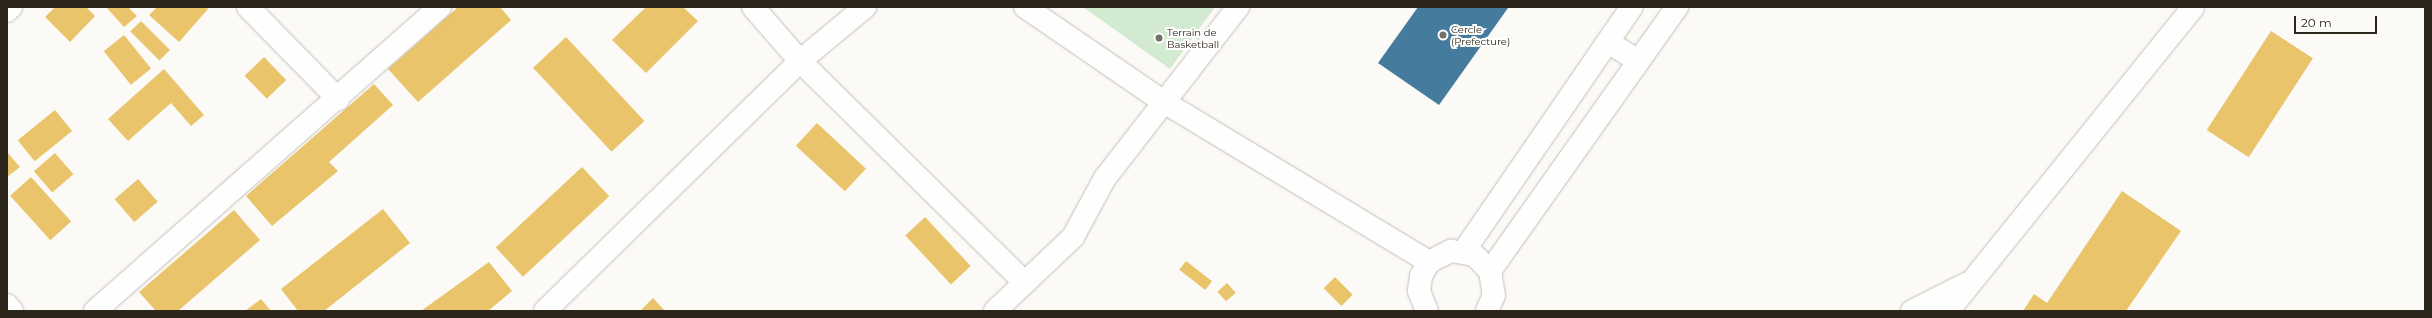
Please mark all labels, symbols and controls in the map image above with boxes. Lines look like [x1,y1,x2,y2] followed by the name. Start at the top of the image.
[2296,8,2379,34] scale bar
[2301,15,2332,30] text: 20 m
[1451,23,1510,46] place label: Cercle (Prefecture)
[1167,26,1219,50] place label: Terrain de Basketball
[1438,30,1448,40] marker: Cercle (Prefecture)
[1154,33,1164,43] marker: Terrain de Basketball

